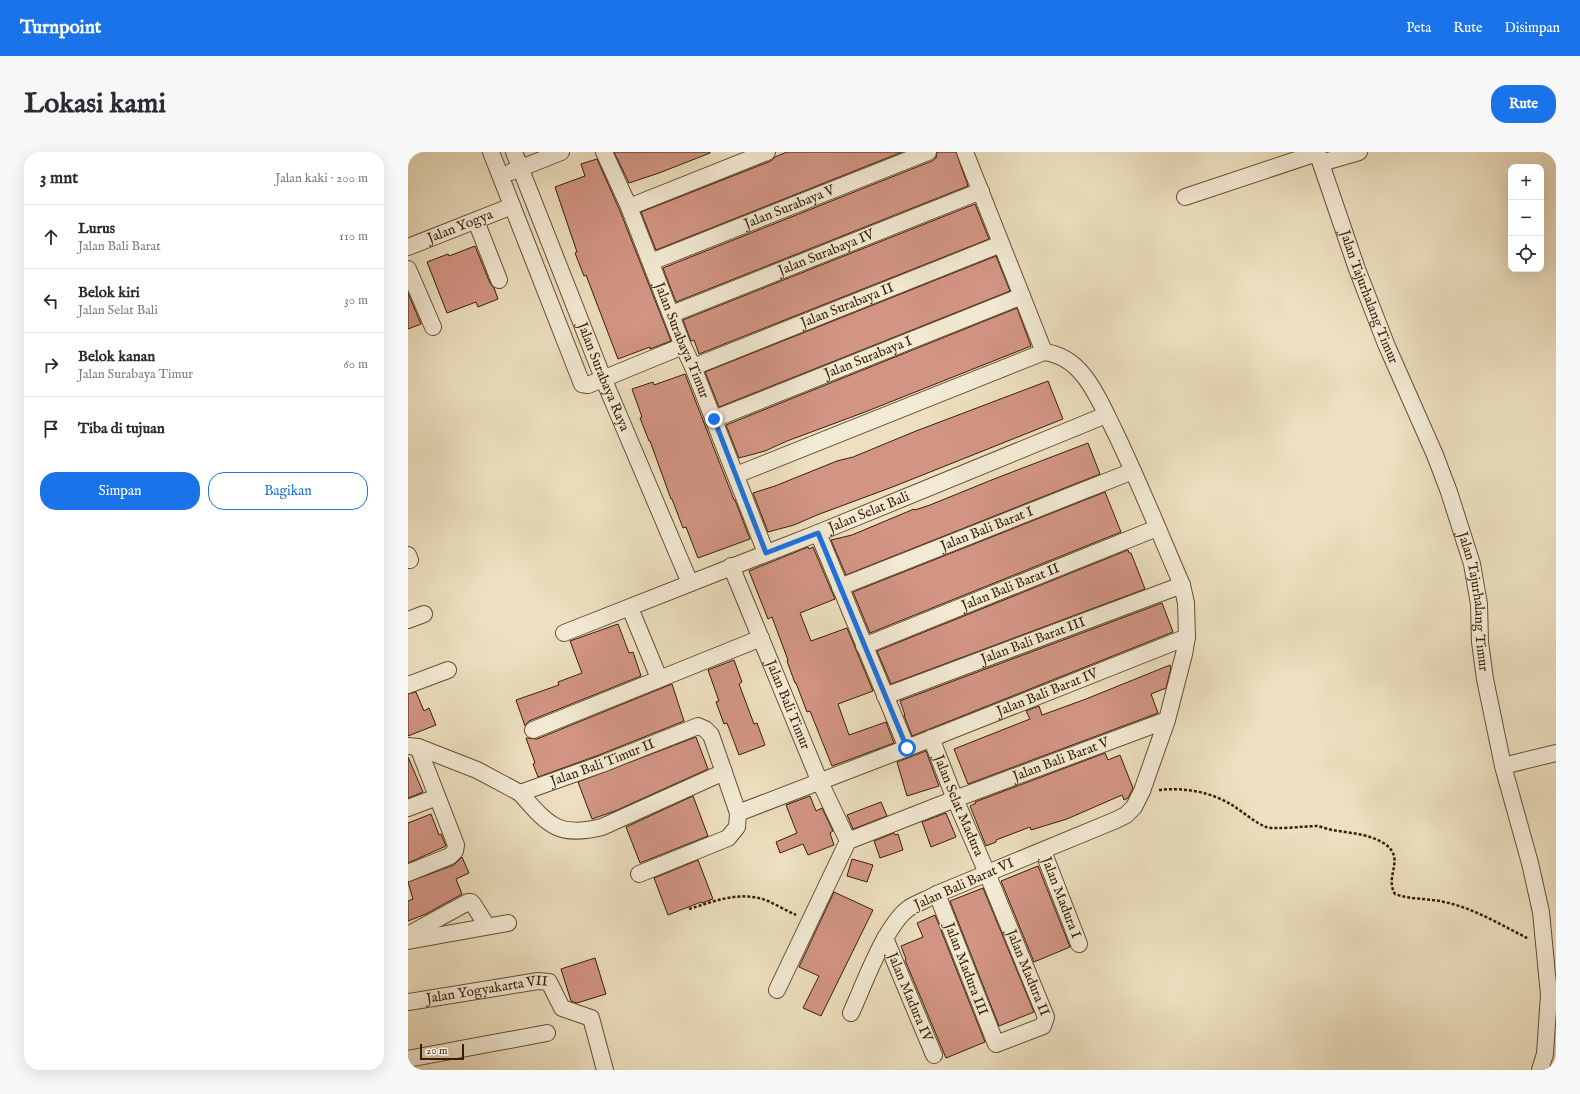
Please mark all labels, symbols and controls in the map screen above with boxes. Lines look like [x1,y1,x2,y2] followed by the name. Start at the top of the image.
[20,16,101,40] text: Turnpoint
[1406,19,1431,37] text: Peta
[1453,19,1482,37] text: Rute
[1504,19,1560,37] text: Disimpan
[1491,85,1556,123] button: Rute
[24,87,166,122] text: Lokasi kami
[1508,164,1544,272] map controls
[1508,164,1544,200] button: +
[40,168,78,189] text: 3 mnt
[275,170,368,187] text: Jalan kaki · 200 m
[740,181,838,234] street label: Jalan Surabaya V
[1508,200,1544,236] button: −
[423,205,496,248] street label: Jalan Yogya
[78,219,115,238] text: Lurus
[774,225,878,281] street label: Jalan Surabaya IV
[40,226,62,248] icon: ahead
[1335,226,1403,367] street label: Jalan Tajurhalang Timur
[339,228,368,245] text: 110 m
[1508,236,1544,272] button: locate
[78,238,161,255] text: Jalan Bali Barat
[649,278,713,401] street label: Jalan Surabaya Timur
[796,279,896,333] street label: Jalan Surabaya II
[78,283,140,302] text: Belok kiri
[40,290,62,312] icon: left
[344,292,368,309] text: 30 m
[78,302,158,319] text: Jalan Selat Bali
[572,318,634,435] street label: Jalan Surabaya Raya
[820,332,915,384] street label: Jalan Surabaya I
[78,347,155,366] text: Belok kanan
[40,354,62,376] icon: right
[343,356,368,373] text: 60 m
[78,366,193,383] text: Jalan Surabaya Timur
[705,410,723,428] route end
[40,418,62,440] icon: arrive
[78,419,165,438] text: Tiba di tujuan
[40,472,200,510] button: Simpan
[208,472,368,510] button: Bagikan
[824,487,912,538] street label: Jalan Selat Bali
[936,502,1036,556] street label: Jalan Bali Barat I
[1453,528,1493,672] street label: Jalan Tajurhalang Timur
[957,559,1062,616] street label: Jalan Bali Barat II
[976,613,1088,669] street label: Jalan Bali Barat III
[761,656,814,752] street label: Jalan Bali Timur
[992,664,1101,721] street label: Jalan Bali Barat IV
[1008,733,1112,786] street label: Jalan Bali Barat V
[546,735,657,791] street label: Jalan Bali Timur II
[898,739,916,757] route start
[929,750,988,860] street label: Jalan Selat Madura
[1036,852,1085,941] street label: Jalan Madura I
[910,854,1017,915] street label: Jalan Bali Barat VI
[939,918,992,1018] street label: Jalan Madura III
[1001,925,1054,1019] street label: Jalan Madura II
[882,948,937,1045] street label: Jalan Madura IV
[423,972,549,1008] street label: Jalan Yogyakarta VII
[420,1042,464,1061] scale bar
[426,1044,447,1058] text: 20 m

